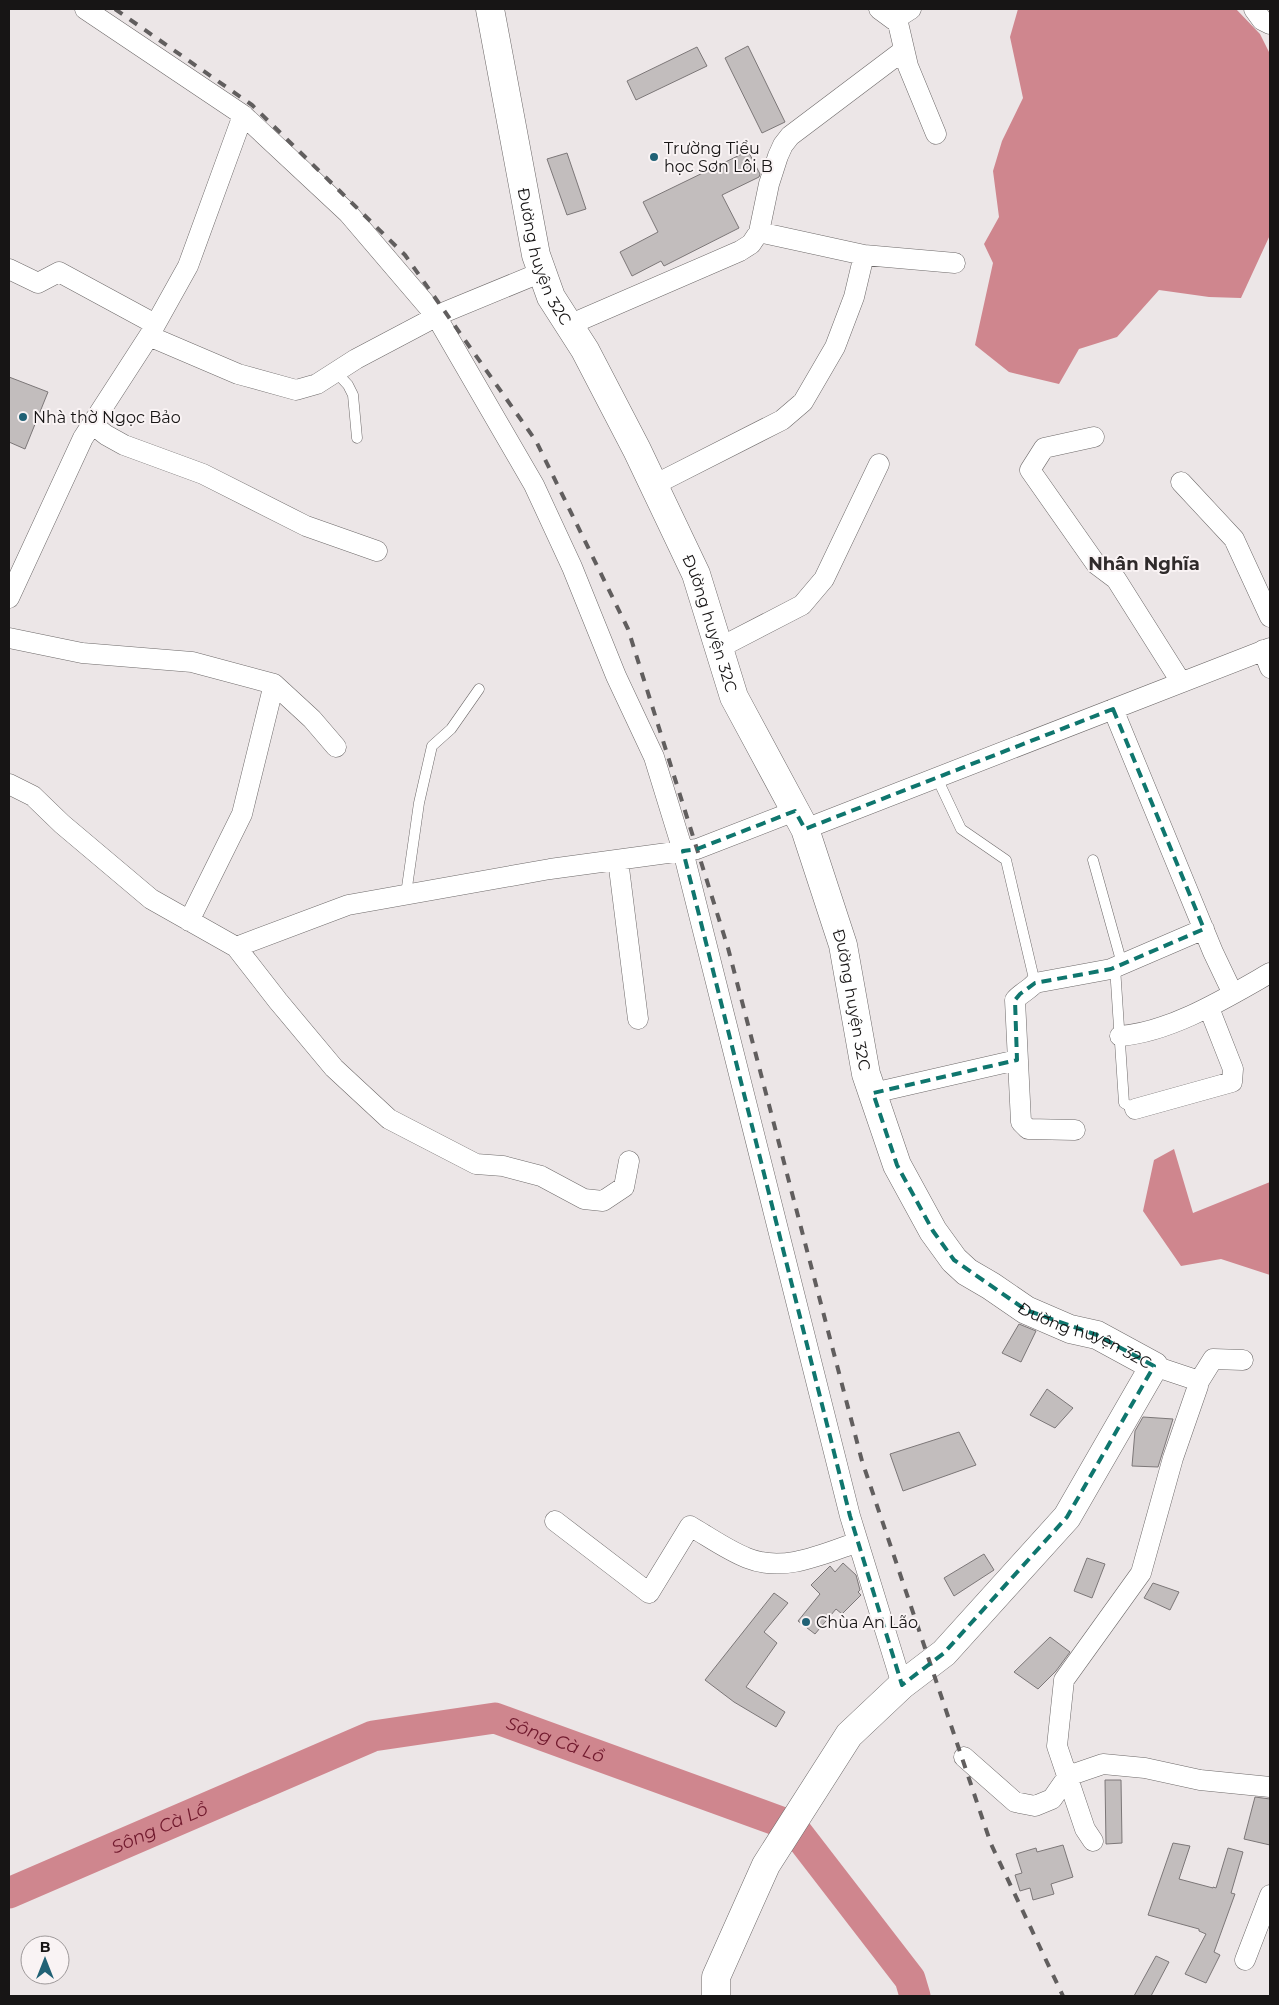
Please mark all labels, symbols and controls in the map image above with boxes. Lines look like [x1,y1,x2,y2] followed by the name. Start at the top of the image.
[664,139,773,176] place label: Trường Tiểu học Sơn Lôi B
[648,151,660,163] marker: Trường Tiểu học Sơn Lôi B
[514,186,576,328] street label: Đường huyện 32C
[33,408,181,427] place label: Nhà thờ Ngọc Bảo
[17,411,29,423] marker: Nhà thờ Ngọc Bảo
[678,551,741,694] street label: Đường huyện 32C
[1088,553,1200,575] district label: Nhân Nghĩa
[829,926,875,1072] street label: Đường huyện 32C
[1014,1298,1155,1372] street label: Đường huyện 32C
[816,1613,918,1632] place label: Chùa An Lão
[800,1616,812,1628] marker: Chùa An Lão
[503,1712,607,1768] water label: Sông Cà Lồ
[108,1798,211,1859] water label: Sông Cà Lồ
[20,1935,70,1985] north arrow
[40,1938,51,1956] text: B

